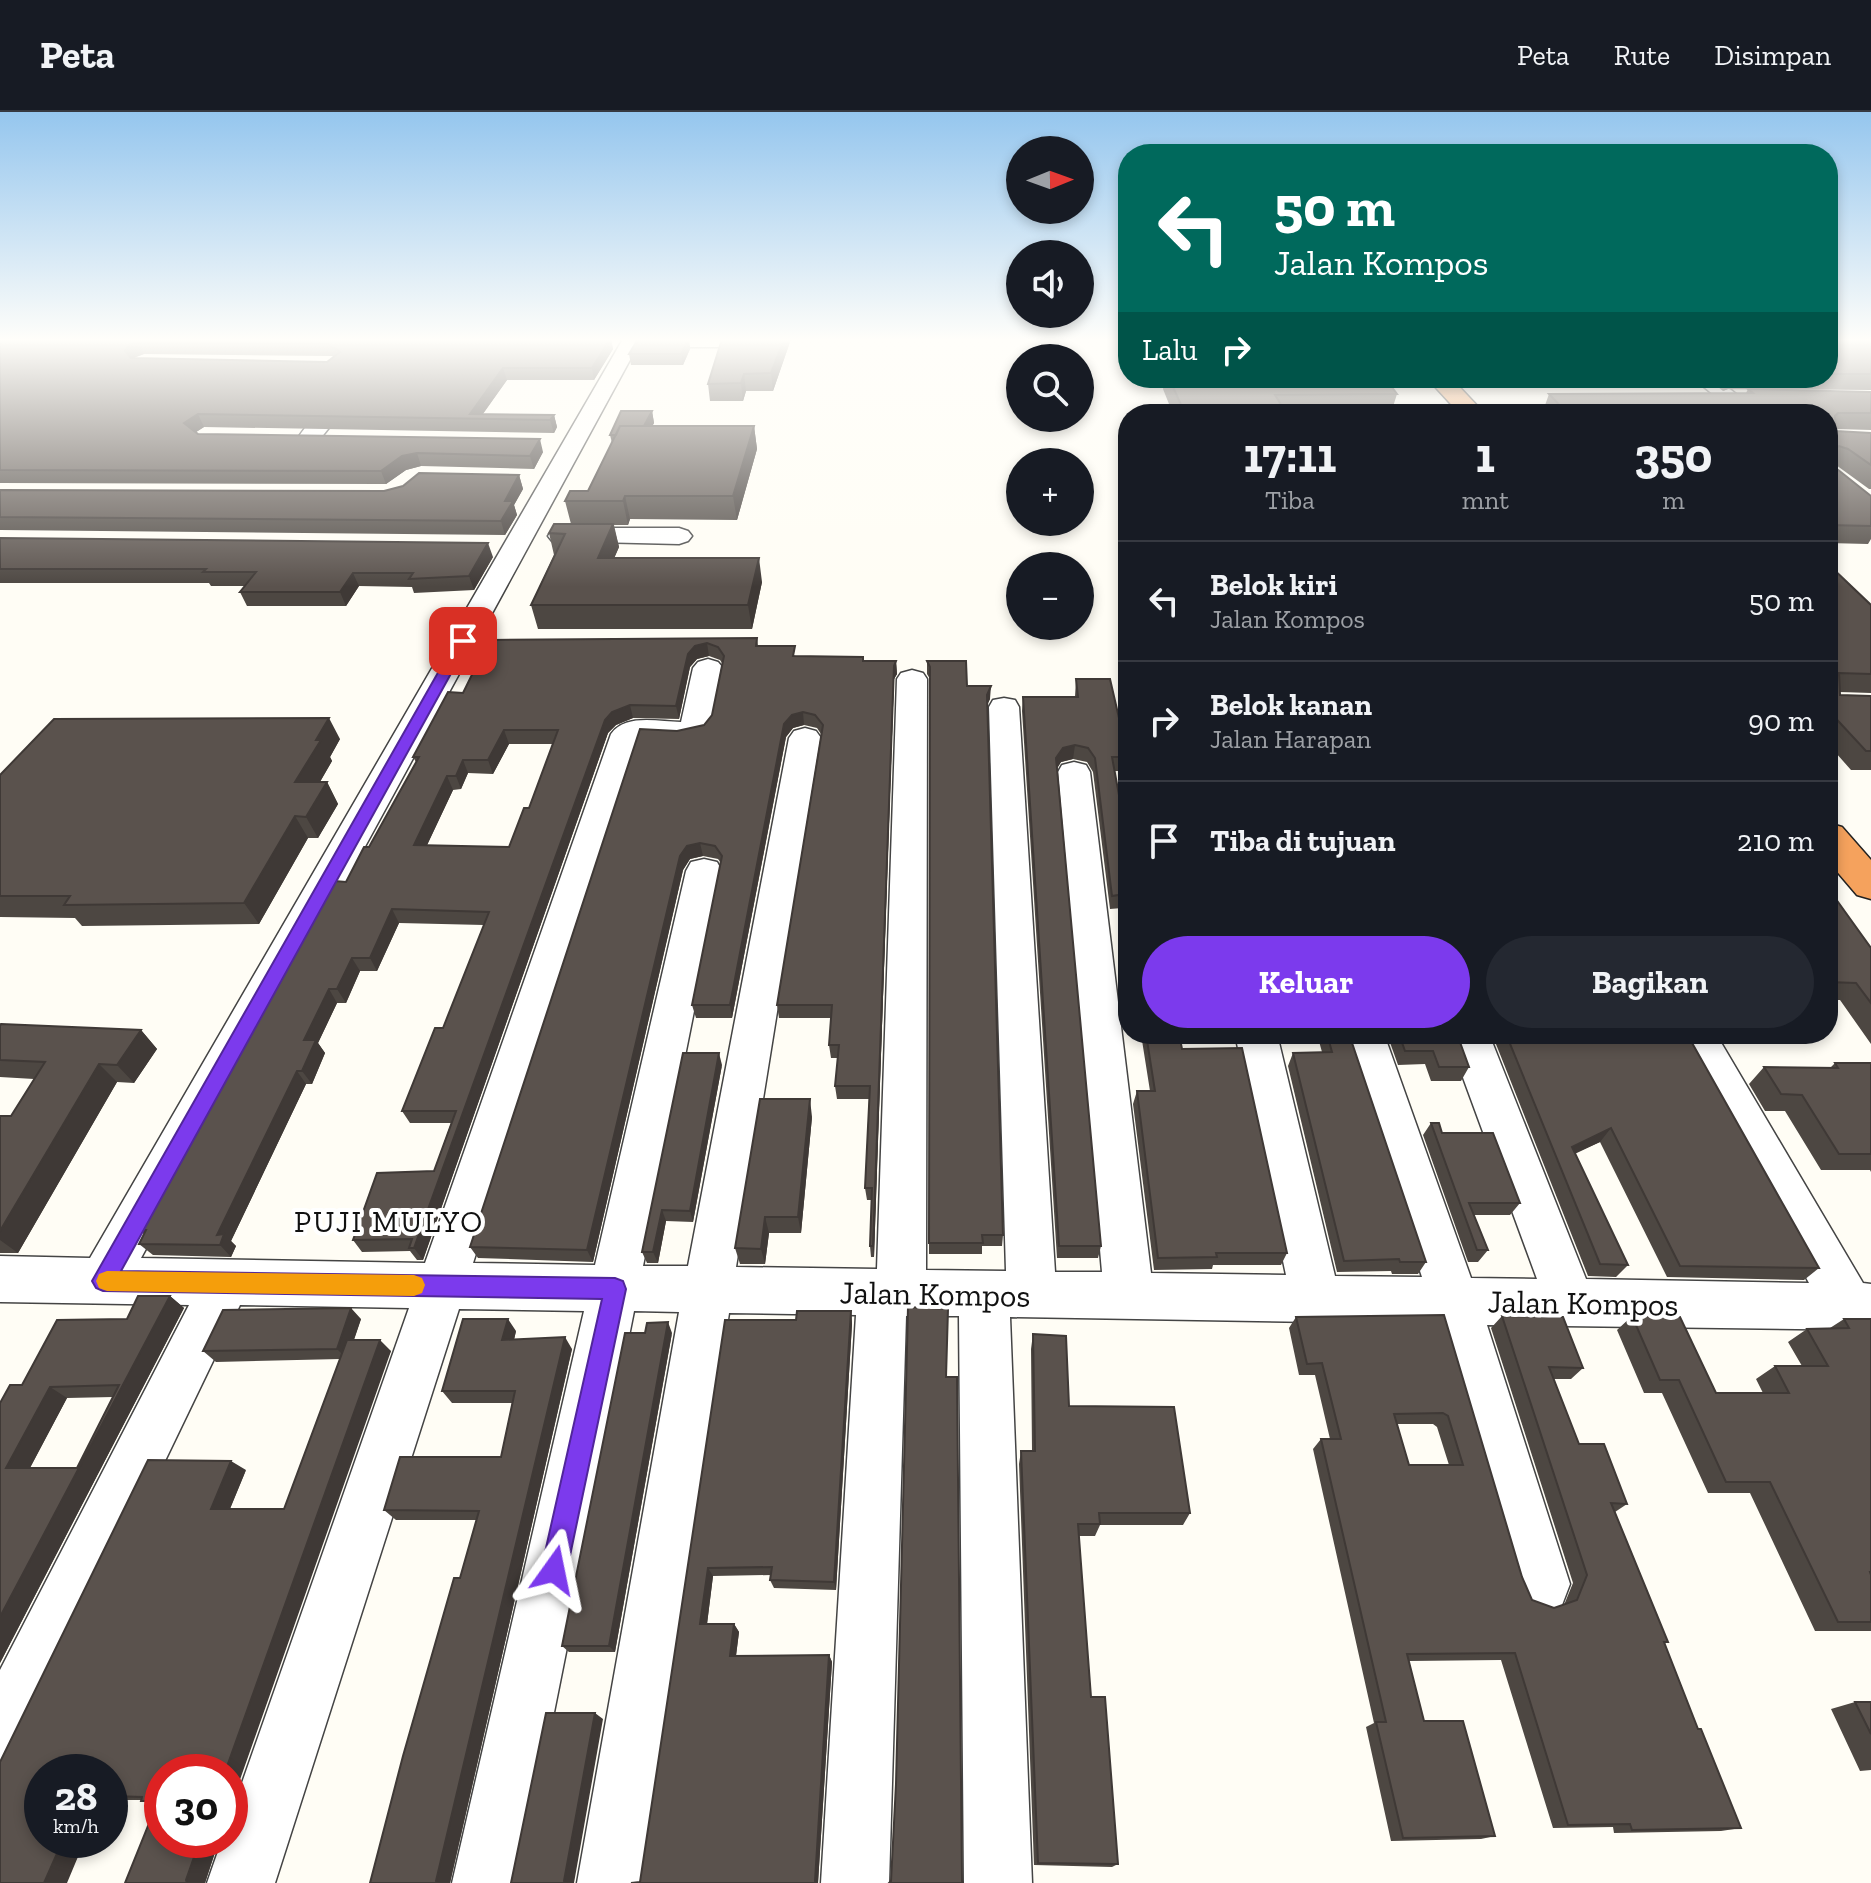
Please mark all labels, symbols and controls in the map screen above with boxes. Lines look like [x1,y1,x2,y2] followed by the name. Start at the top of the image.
[40,32,115,78] text: Peta
[1517,39,1570,72] text: Peta
[1614,39,1670,72] text: Rute
[1714,39,1831,72] text: Disimpan
[1006,136,1094,224] north arrow
[1006,136,1094,640] map controls
[1274,173,1395,240] text: 50 m
[1142,176,1246,280] icon: left
[1006,240,1094,328] button: sound
[1274,241,1489,284] text: Jalan Kompos
[1214,328,1258,372] icon: right
[1142,332,1198,368] text: Lalu
[1006,344,1094,432] button: search
[1243,427,1336,484] text: 17:11
[1476,427,1495,484] text: 1
[1634,427,1713,484] text: 350
[1006,448,1094,536] button: +
[1265,484,1315,516] text: Tiba
[1462,484,1509,516] text: mnt
[1662,484,1685,516] text: m
[1006,552,1094,640] button: −
[1210,567,1337,603] text: Belok kiri
[1142,579,1186,623] icon: left
[1749,583,1814,619] text: 50 m
[1210,603,1365,635] text: Jalan Kompos
[429,607,497,675] pin
[441,619,485,663] icon: arrive
[1210,687,1372,723] text: Belok kanan
[1142,699,1186,743] icon: right
[1748,703,1814,739] text: 90 m
[1210,723,1371,755] text: Jalan Harapan
[1142,819,1186,863] icon: arrive
[1210,823,1395,859] text: Tiba di tujuan
[1737,823,1814,859] text: 210 m
[1142,936,1470,1028] button: Keluar
[1486,936,1814,1028] button: Bagikan
[294,1204,484,1240] district label: PUJI MULYO
[839,1273,1031,1315] street label: Jalan Kompos
[1487,1282,1679,1324] street label: Jalan Kompos
[512,1528,596,1612] position arrow
[144,1754,248,1858] speed limit sign: 30
[54,1772,98,1820] text: 28
[53,1814,99,1838] text: km/h

